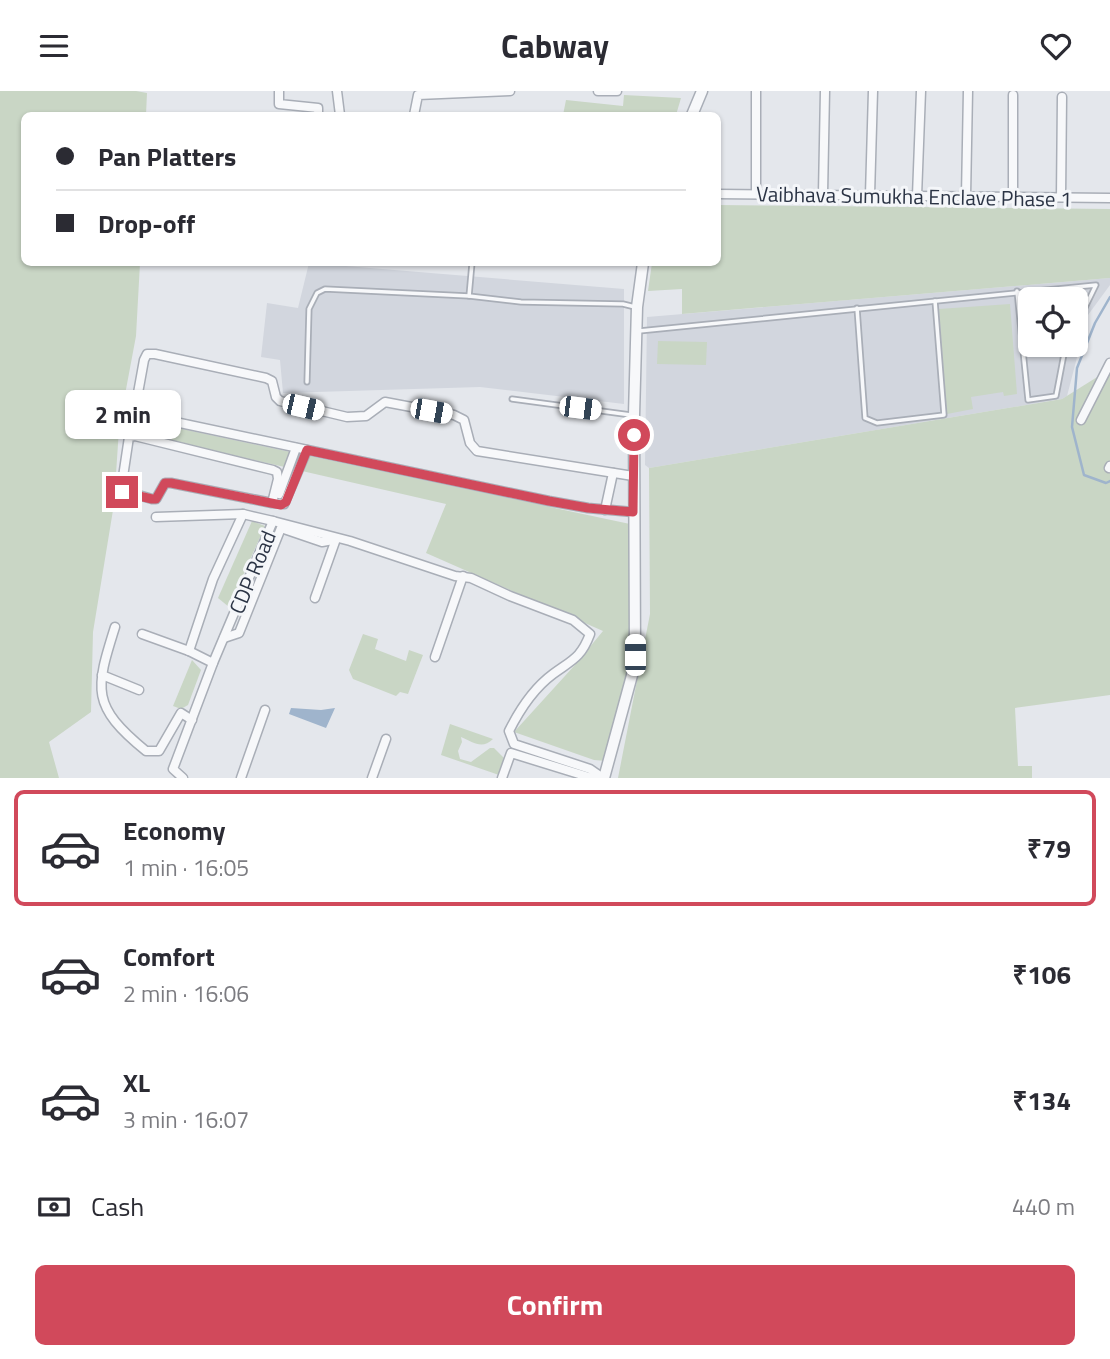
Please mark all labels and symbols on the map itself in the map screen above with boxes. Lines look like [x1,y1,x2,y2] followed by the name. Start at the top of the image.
[756,177,1072,215] street label: Vaibhava Sumukha Enclave Phase 1
[64,391,180,439] callout: 2 min
[281,392,326,422] car
[558,395,603,421] car
[409,397,454,425] car
[618,419,650,451] route start
[106,476,138,508] route end
[220,525,284,619] street label: CDP Road
[625,634,646,676] car

